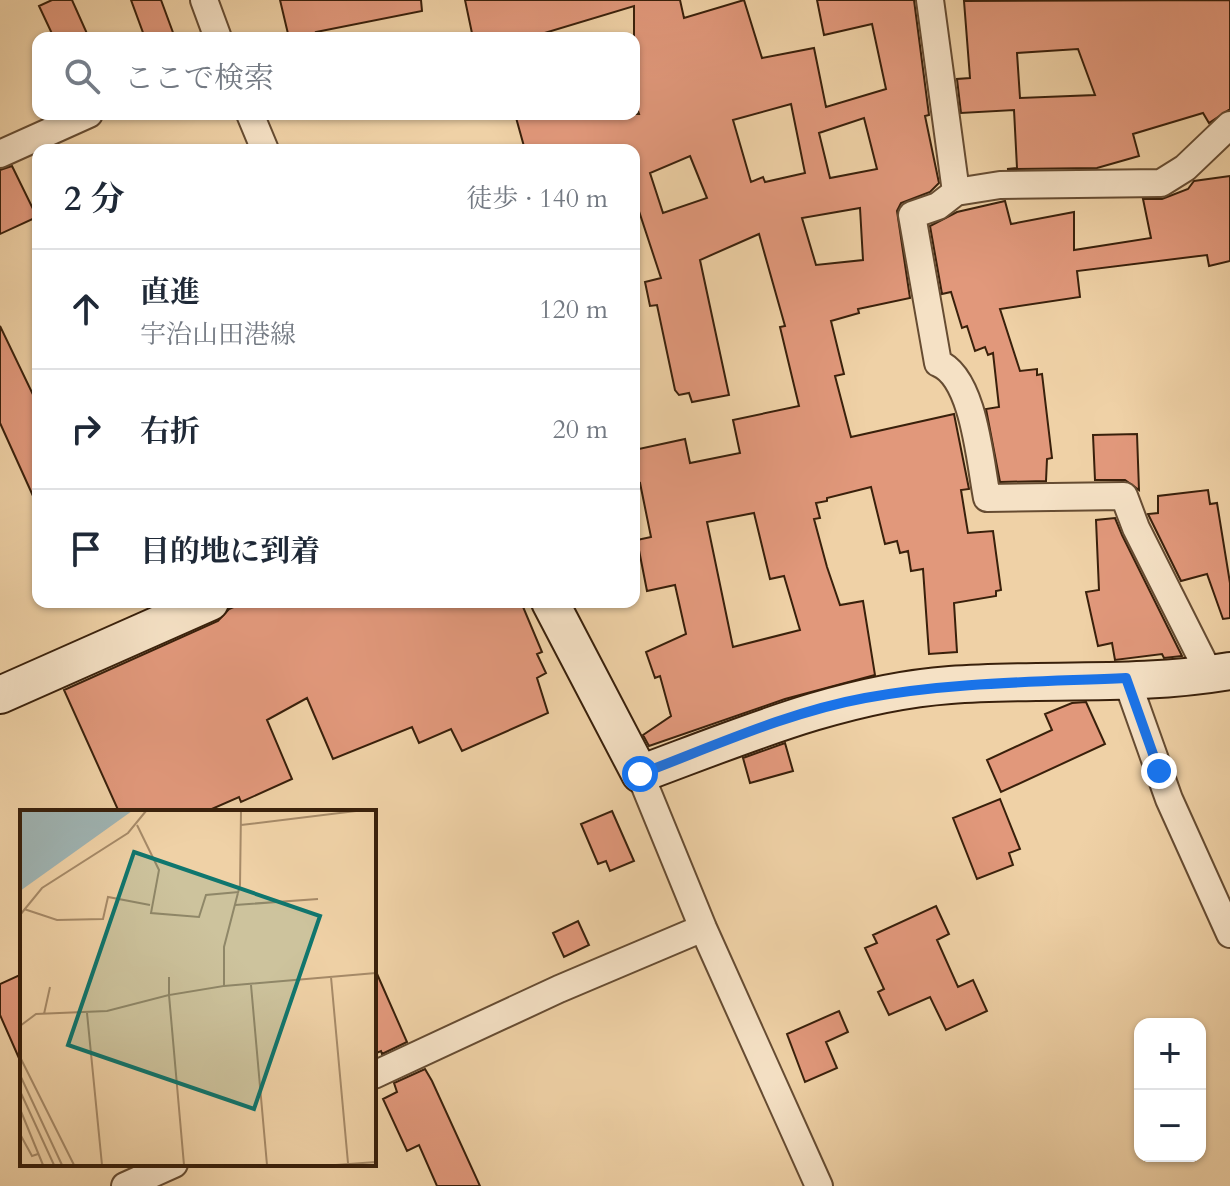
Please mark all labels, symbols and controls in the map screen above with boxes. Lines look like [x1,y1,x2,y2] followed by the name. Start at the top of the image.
[32,32,640,120] search box
[60,54,104,98] icon: search
[124,58,274,99] text: ここで検索
[64,176,125,222] text: 2 分
[467,181,608,216] text: 徒歩 · 140 m
[140,272,200,313] text: 直進
[64,287,108,331] icon: ahead
[539,292,608,327] text: 120 m
[140,317,296,352] text: 宇治山田港線
[64,407,108,451] icon: right
[140,411,200,452] text: 右折
[552,412,608,447] text: 20 m
[64,527,108,571] icon: arrive
[140,531,320,572] text: 目的地に到着
[1141,753,1177,789] route end
[622,756,658,792] route start
[20,810,376,1166] inset map
[1134,1018,1206,1162] map controls
[1134,1018,1206,1090] button: +
[1134,1090,1206,1162] button: −

